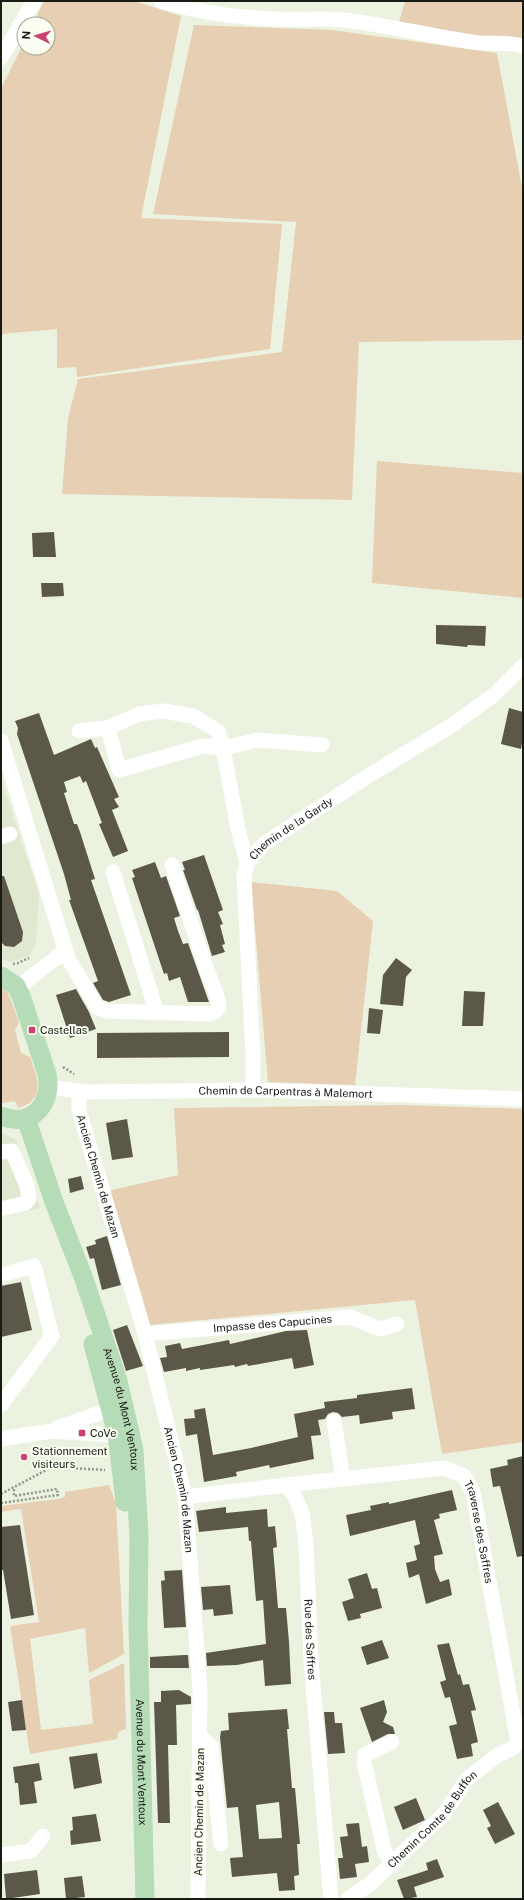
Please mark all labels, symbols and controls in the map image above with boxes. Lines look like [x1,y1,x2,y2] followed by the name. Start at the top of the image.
[16,16,56,56] north arrow
[20,30,32,40] text: N
[247,795,335,862] street label: Chemin de la Gardy
[40,1024,88,1036] place label: Castellas
[27,1025,37,1035] marker: Castellas
[198,1084,373,1100] street label: Chemin de Carpentras à Malemort
[75,1113,122,1240] street label: Ancien Chemin de Mazan
[213,1312,333,1334] street label: Impasse des Capucines
[101,1346,141,1471] street label: Avenue du Mont Ventoux
[162,1425,195,1553] street label: Ancien Chemin de Mazan
[90,1427,116,1439] place label: CoVe
[77,1428,87,1438] marker: CoVe
[32,1445,108,1470] place label: Stationnement visiteurs
[19,1452,29,1462] marker: Stationnement visiteurs
[462,1478,495,1585] street label: Traverse des Saffres
[302,1599,319,1681] street label: Rue des Saffres
[134,1699,149,1826] street label: Avenue du Mont Ventoux
[192,1748,206,1876] street label: Ancien Chemin de Mazan
[385,1768,479,1870] street label: Chemin Comte de Buffon

